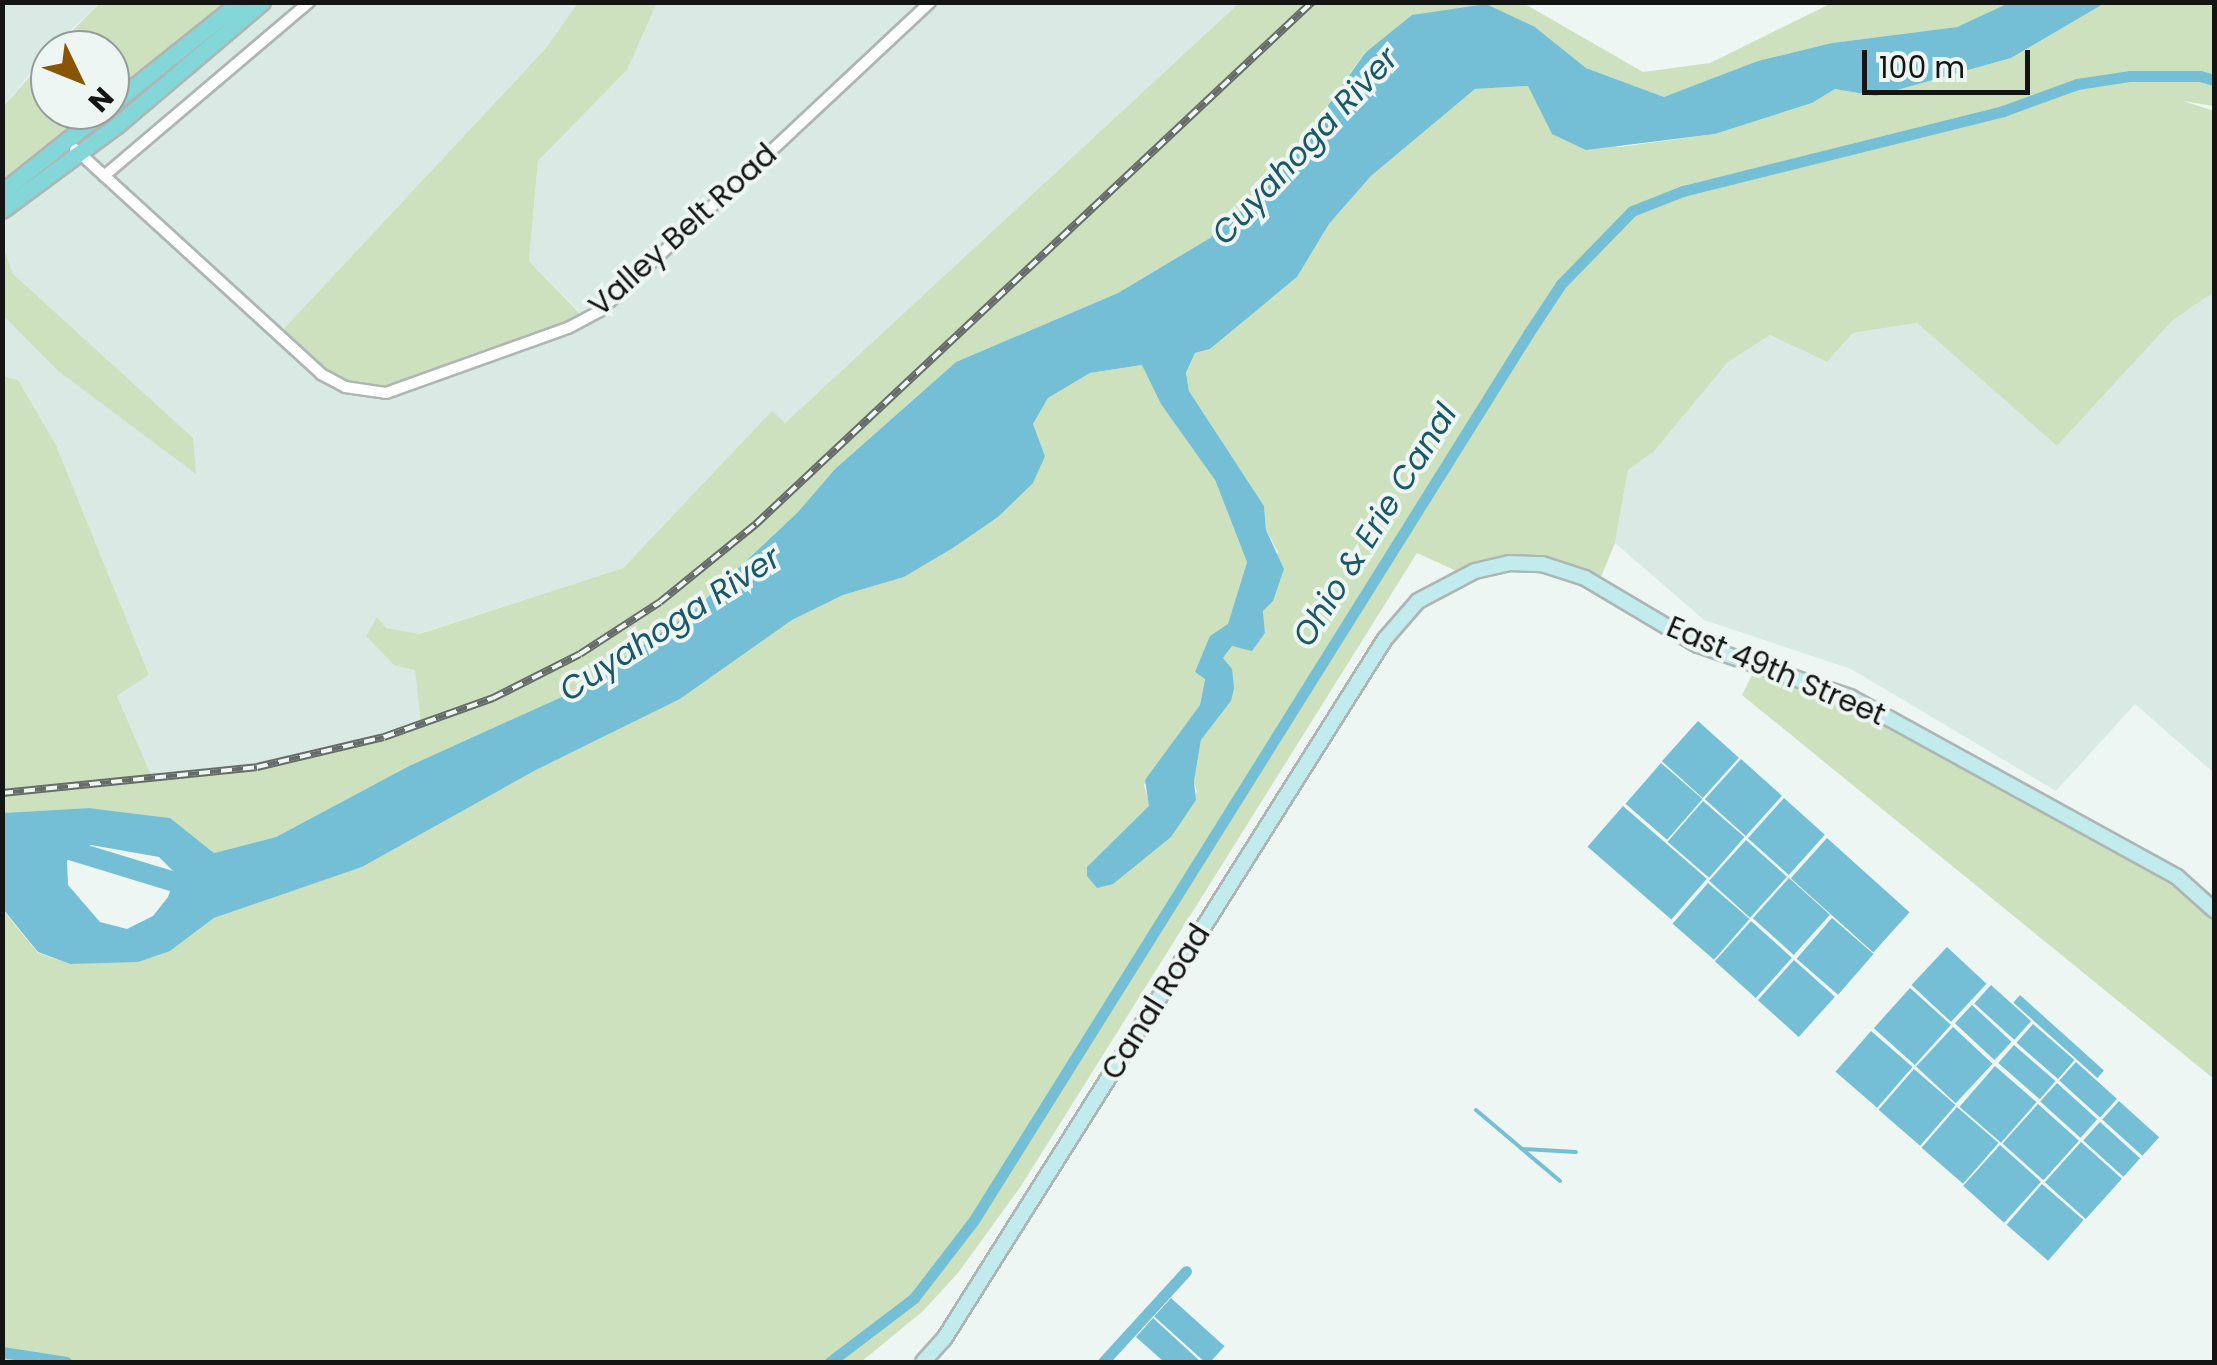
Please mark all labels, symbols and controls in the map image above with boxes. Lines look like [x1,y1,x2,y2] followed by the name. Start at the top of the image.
[30,30,130,130] north arrow
[1867,30,2034,92] scale bar
[1204,39,1406,253] water label: Cuyahoga River
[1879,46,1965,89] text: 100 m
[79,78,122,120] text: N
[582,136,784,324] street label: Valley Belt Road
[1285,397,1465,653] water label: Ohio & Erie Canal
[552,538,788,710] water label: Cuyahoga River
[1661,609,1891,733] street label: East 49th Street
[1094,918,1218,1086] street label: Canal Road

